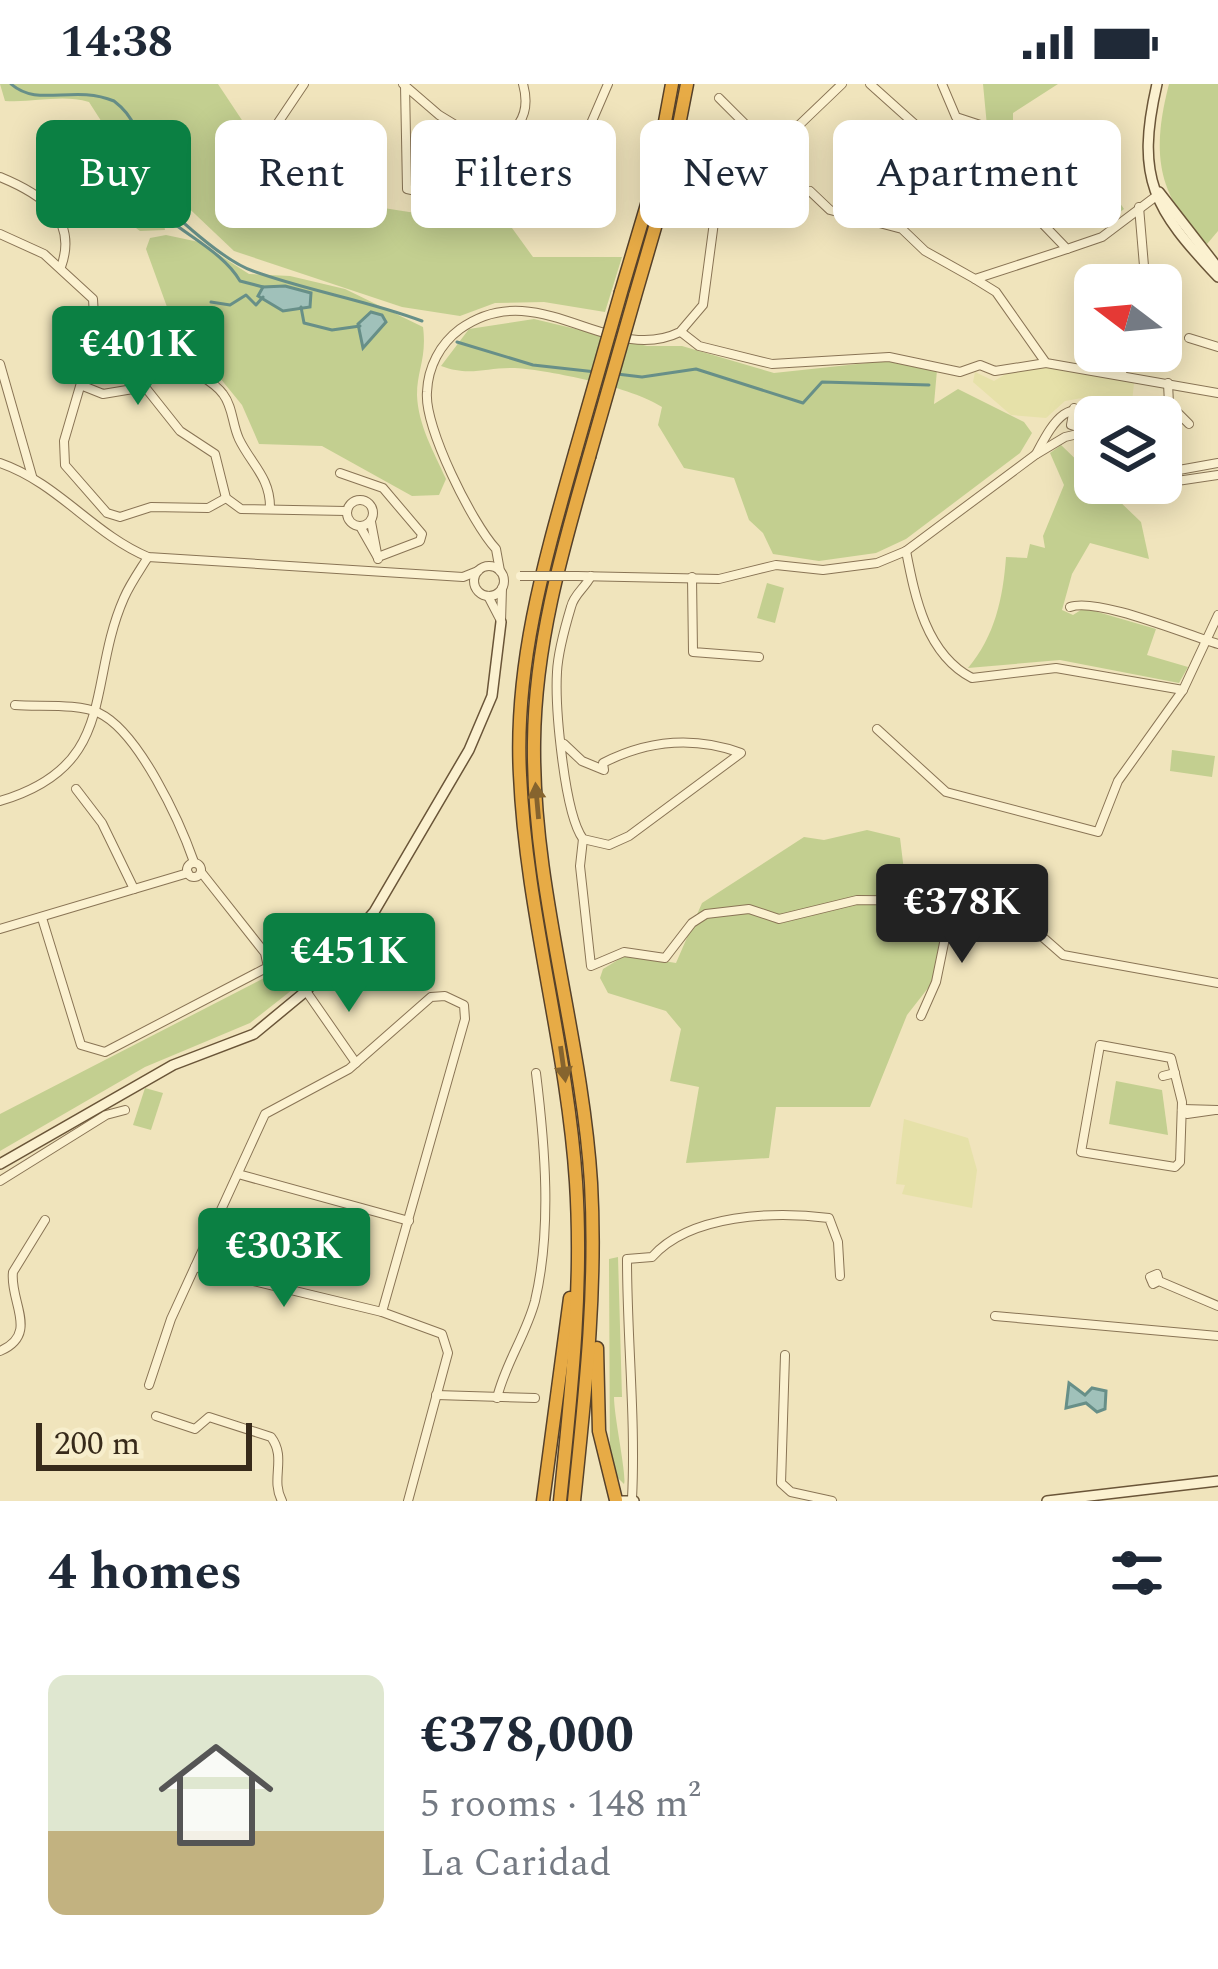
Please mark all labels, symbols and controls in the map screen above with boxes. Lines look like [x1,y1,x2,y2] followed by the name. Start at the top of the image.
[60,8,173,77] text: 14:38
[36,120,191,228] chip: Buy
[215,120,387,228] chip: Rent
[411,120,616,228] chip: Filters
[640,120,809,228] chip: New
[833,120,1121,228] chip: Apartment
[1074,264,1182,372] north arrow
[1074,264,1182,504] map controls
[54,306,222,408] pin: €401K
[79,315,197,374] text: €401K
[1074,396,1182,504] button: layers
[527,782,546,819] one-way arrow
[878,864,1046,966] pin: €378K
[903,873,1021,932] text: €378K
[265,913,433,1015] pin: €451K
[290,922,408,981] text: €451K
[554,1046,573,1083] one-way arrow
[200,1208,368,1310] pin: €303K
[225,1217,343,1276] text: €303K
[36,1417,252,1470] scale bar
[54,1419,140,1469] text: 200 m
[48,1534,242,1612] text: 4 homes
[1104,1540,1170,1606] icon: filters
[420,1697,634,1775] text: €378,000
[144,1723,288,1867] icon: home
[420,1775,701,1834] text: 5 rooms · 148 m²
[420,1834,611,1893] text: La Caridad

